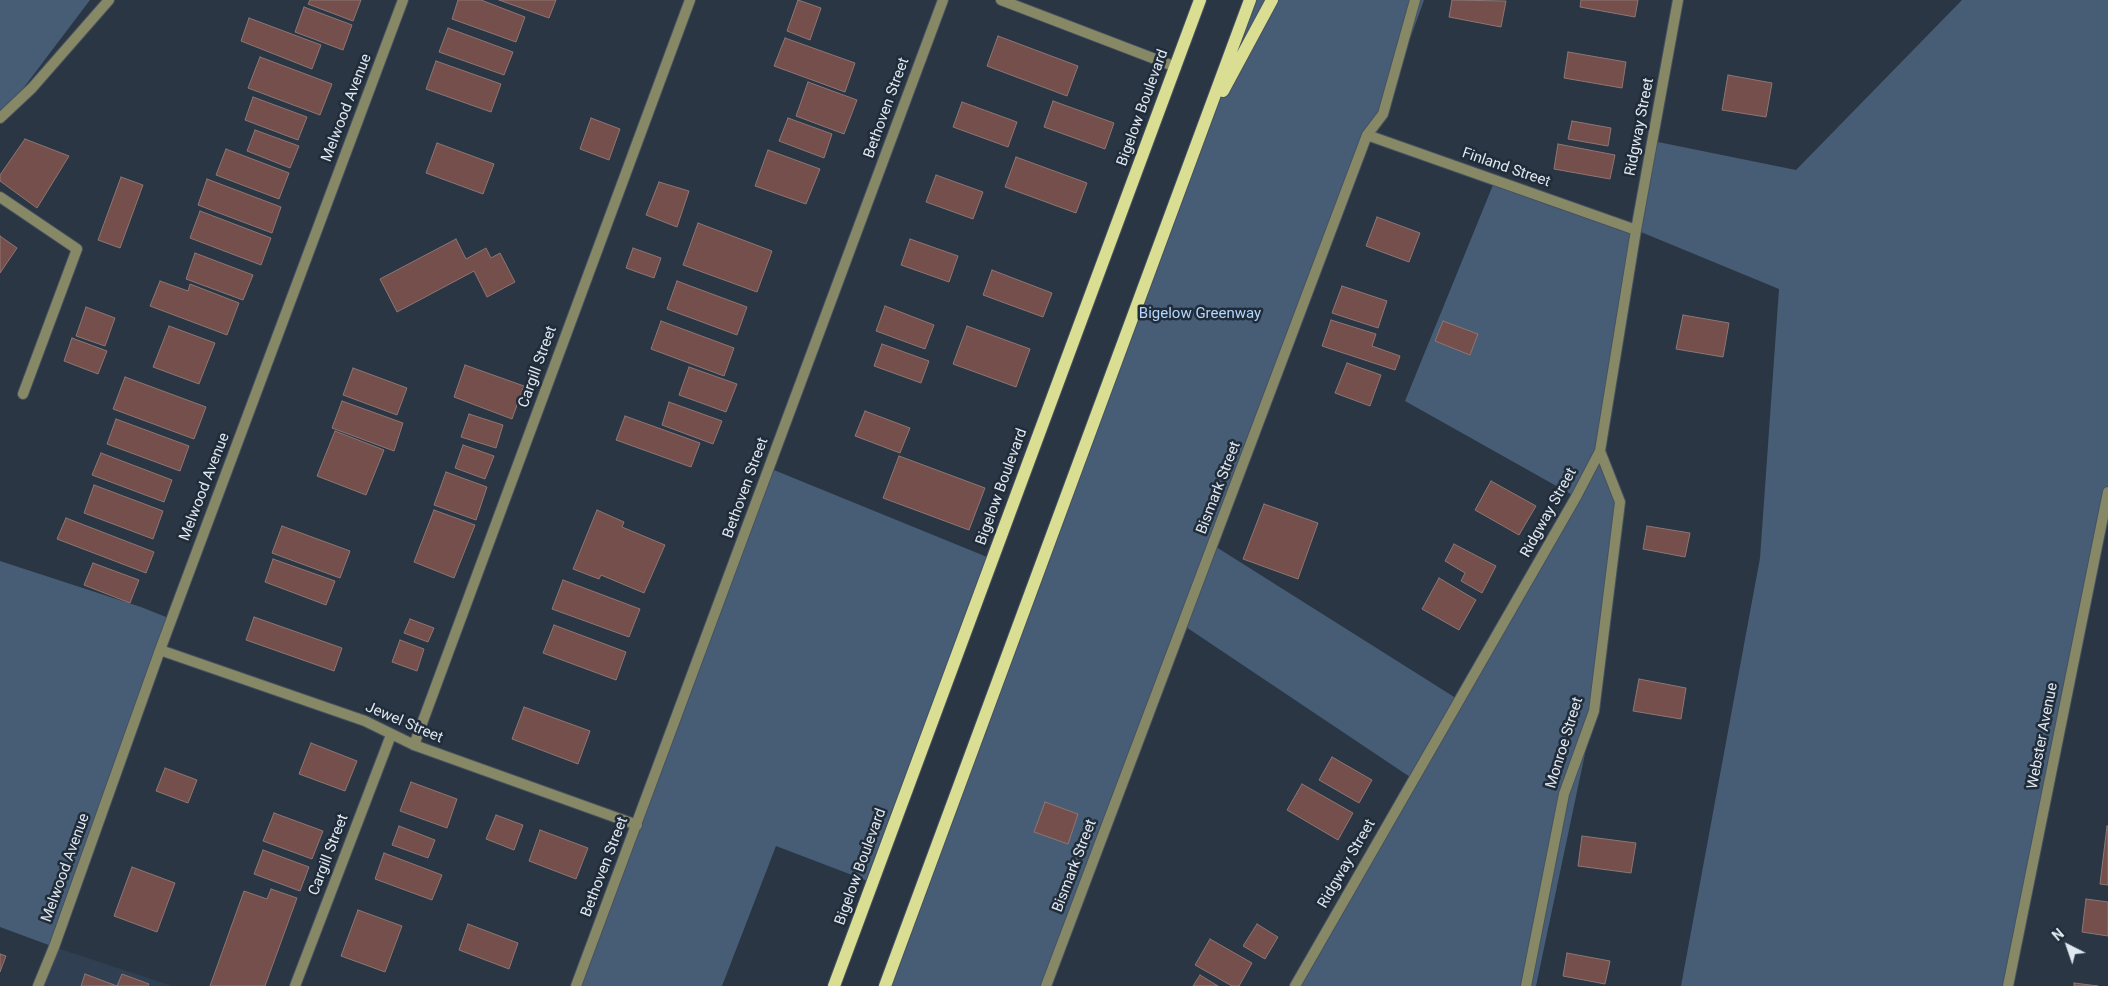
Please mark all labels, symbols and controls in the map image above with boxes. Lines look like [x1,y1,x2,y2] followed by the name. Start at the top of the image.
[1114,47,1172,169] street label: Bigelow Boulevard
[318,51,376,165] street label: Melwood Avenue
[860,55,914,161] street label: Bethoven Street
[1622,76,1658,178] street label: Ridgway Street
[1460,145,1552,191] street label: Finland Street
[1139,305,1261,323] park label: Bigelow Greenway
[515,324,561,410] street label: Cargill Street
[973,426,1031,548] street label: Bigelow Boulevard
[176,430,234,544] street label: Melwood Avenue
[719,435,773,541] street label: Bethoven Street
[1193,439,1245,537] street label: Bismark Street
[1517,465,1581,561] street label: Ridgway Street
[2024,681,2062,791] street label: Webster Avenue
[1543,695,1587,791] street label: Monroe Street
[363,699,445,747] street label: Jewel Street
[832,806,890,928] street label: Bigelow Boulevard
[38,811,94,925] street label: Melwood Avenue
[305,812,353,898] street label: Cargill Street
[578,814,632,920] street label: Bethoven Street
[1314,816,1380,912] street label: Ridgway Street
[1049,817,1101,915] street label: Bismark Street
[2043,921,2093,971] north arrow
[2049,925,2067,944] text: N

